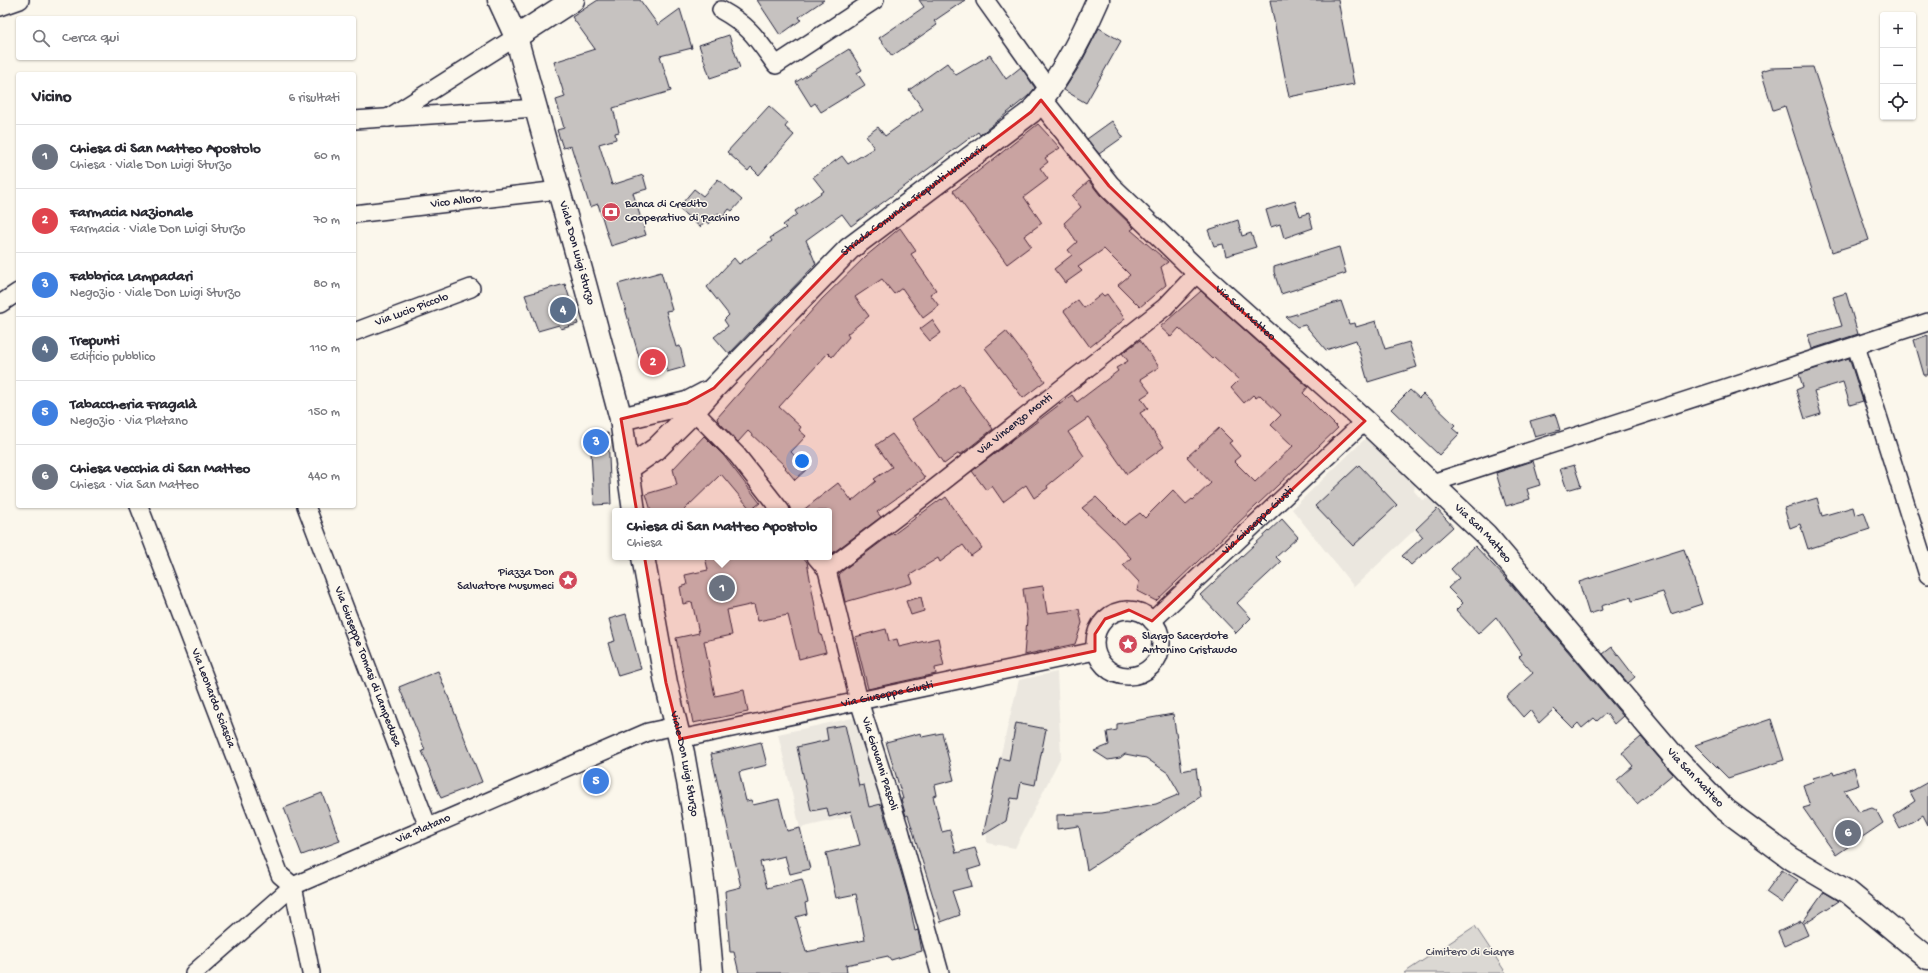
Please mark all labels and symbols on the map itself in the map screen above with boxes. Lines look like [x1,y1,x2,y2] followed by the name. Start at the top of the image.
[838,140,991,260] street label: Strada Comunale Trepunti-Luminaria
[429,192,483,212] street label: Vico Alloro
[624,198,740,226] place label: Banca di Credito Cooperativo di Pachino
[555,199,597,306] street label: Viale Don Luigi Sturzo
[600,201,622,223] bank icon: Banca di Credito Cooperativo di Pachino
[1211,282,1278,344] street label: Via San Matteo
[373,290,451,331] street label: Via Lucio Piccolo
[550,295,576,325] pin: 4
[640,347,666,377] pin: 2
[974,390,1056,459] street label: Via Vincenzo Monti
[583,427,609,457] pin: 3
[792,451,812,471] your location
[1219,484,1298,559] street label: Via Giuseppe Giusti
[1450,501,1514,566] street label: Via San Matteo
[457,566,554,594] place label: Piazza Don Salvatore Musumeci
[557,569,579,591] place icon: Piazza Don Salvatore Musumeci
[709,573,735,603] pin: 1
[330,584,404,749] street label: Via Giuseppe Tomasi di Lampedusa
[1142,630,1237,658] place label: Slargo Sacerdote Antonino Cristaudo
[1117,633,1139,655] place icon: Slargo Sacerdote Antonino Cristaudo
[187,646,238,750] street label: Via Leonardo Sciascia
[839,678,935,712] street label: Via Giuseppe Giusti
[666,709,701,818] street label: Viale Don Luigi Sturzo
[857,715,901,813] street label: Via Giovanni Pascoli
[1663,745,1726,811] street label: Via San Matteo
[583,766,609,796] pin: 5
[393,811,453,848] street label: Via Platano
[1835,818,1861,848] pin: 6
[1426,946,1515,960] park label: Cimitero di Giarre

